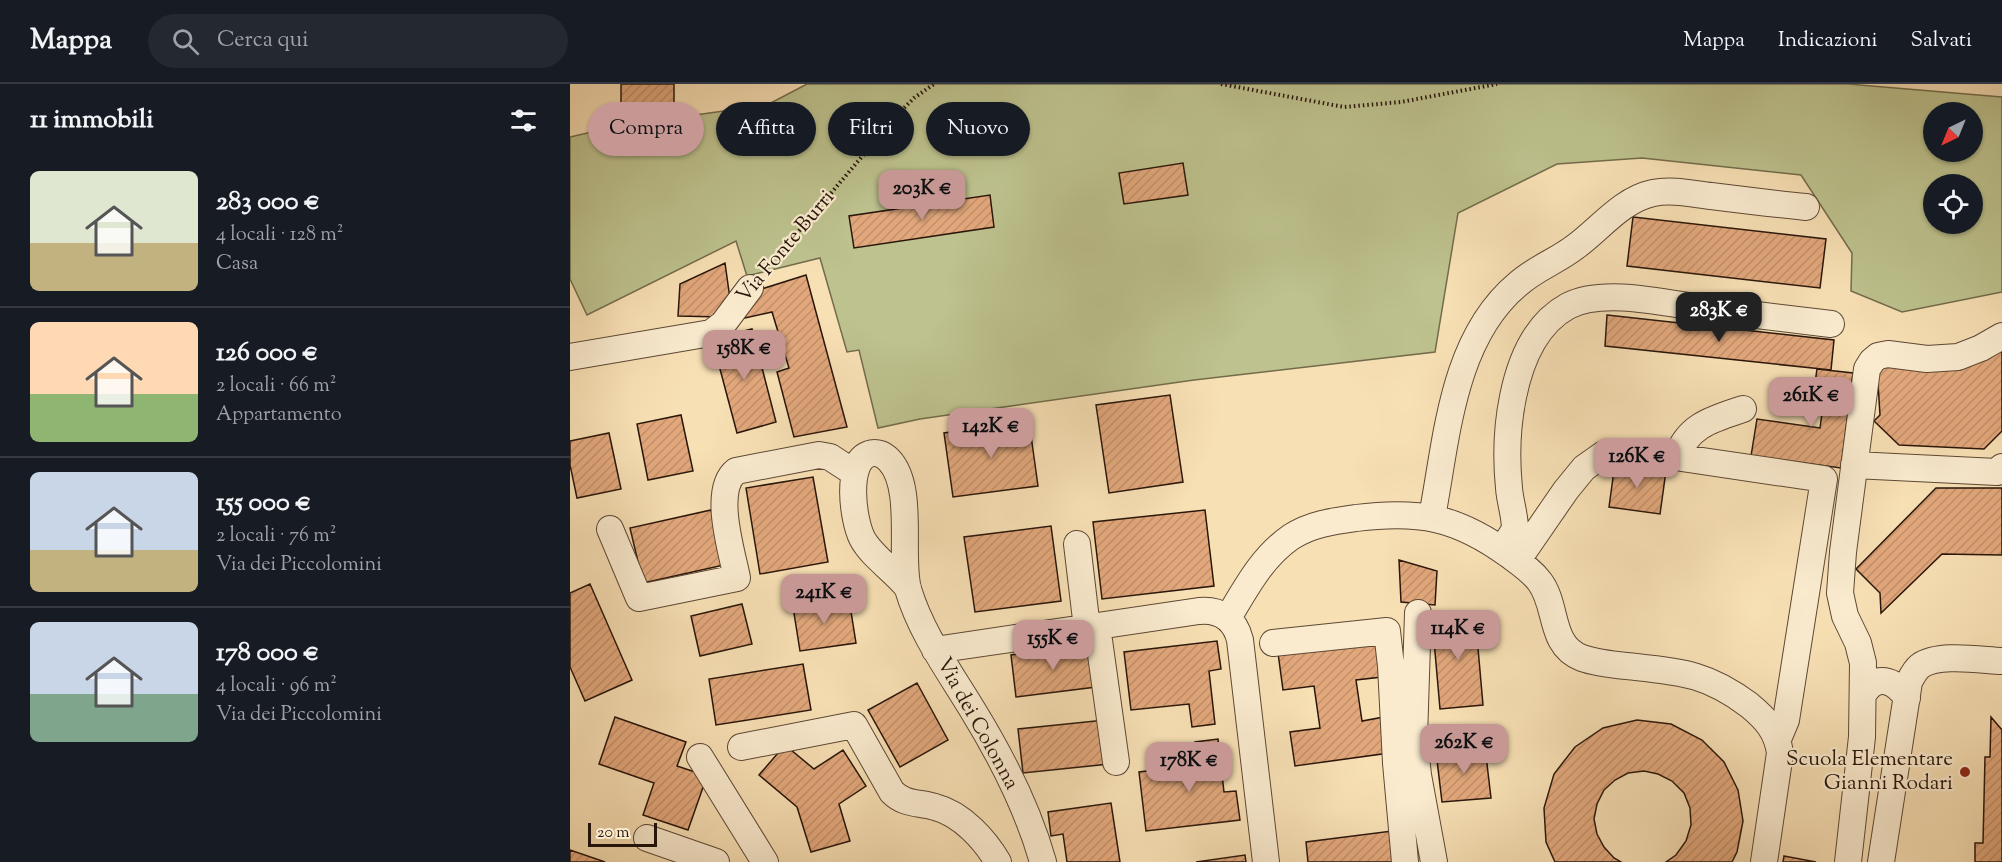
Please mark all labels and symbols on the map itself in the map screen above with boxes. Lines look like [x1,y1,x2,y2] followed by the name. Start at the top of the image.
[1923,102,1983,162] north arrow
[873,170,971,221] pin: 203K €
[730,184,842,310] street label: Via Fonte Burri
[1670,292,1768,343] pin: 283K €
[695,330,793,381] pin: 158K €
[1762,377,1860,428] pin: 261K €
[942,408,1040,459] pin: 142K €
[1588,438,1686,489] pin: 126K €
[775,574,873,625] pin: 241K €
[1409,610,1507,661] pin: 114K €
[1004,620,1102,671] pin: 155K €
[928,652,1026,796] street label: Via dei Colonna
[1415,724,1513,775] pin: 262K €
[1140,742,1238,793] pin: 178K €
[1786,745,1953,799] place label: Scuola Elementare Gianni Rodari
[1958,765,1972,779] marker: Scuola Elementare Gianni Rodari
[588,820,657,848] scale bar

